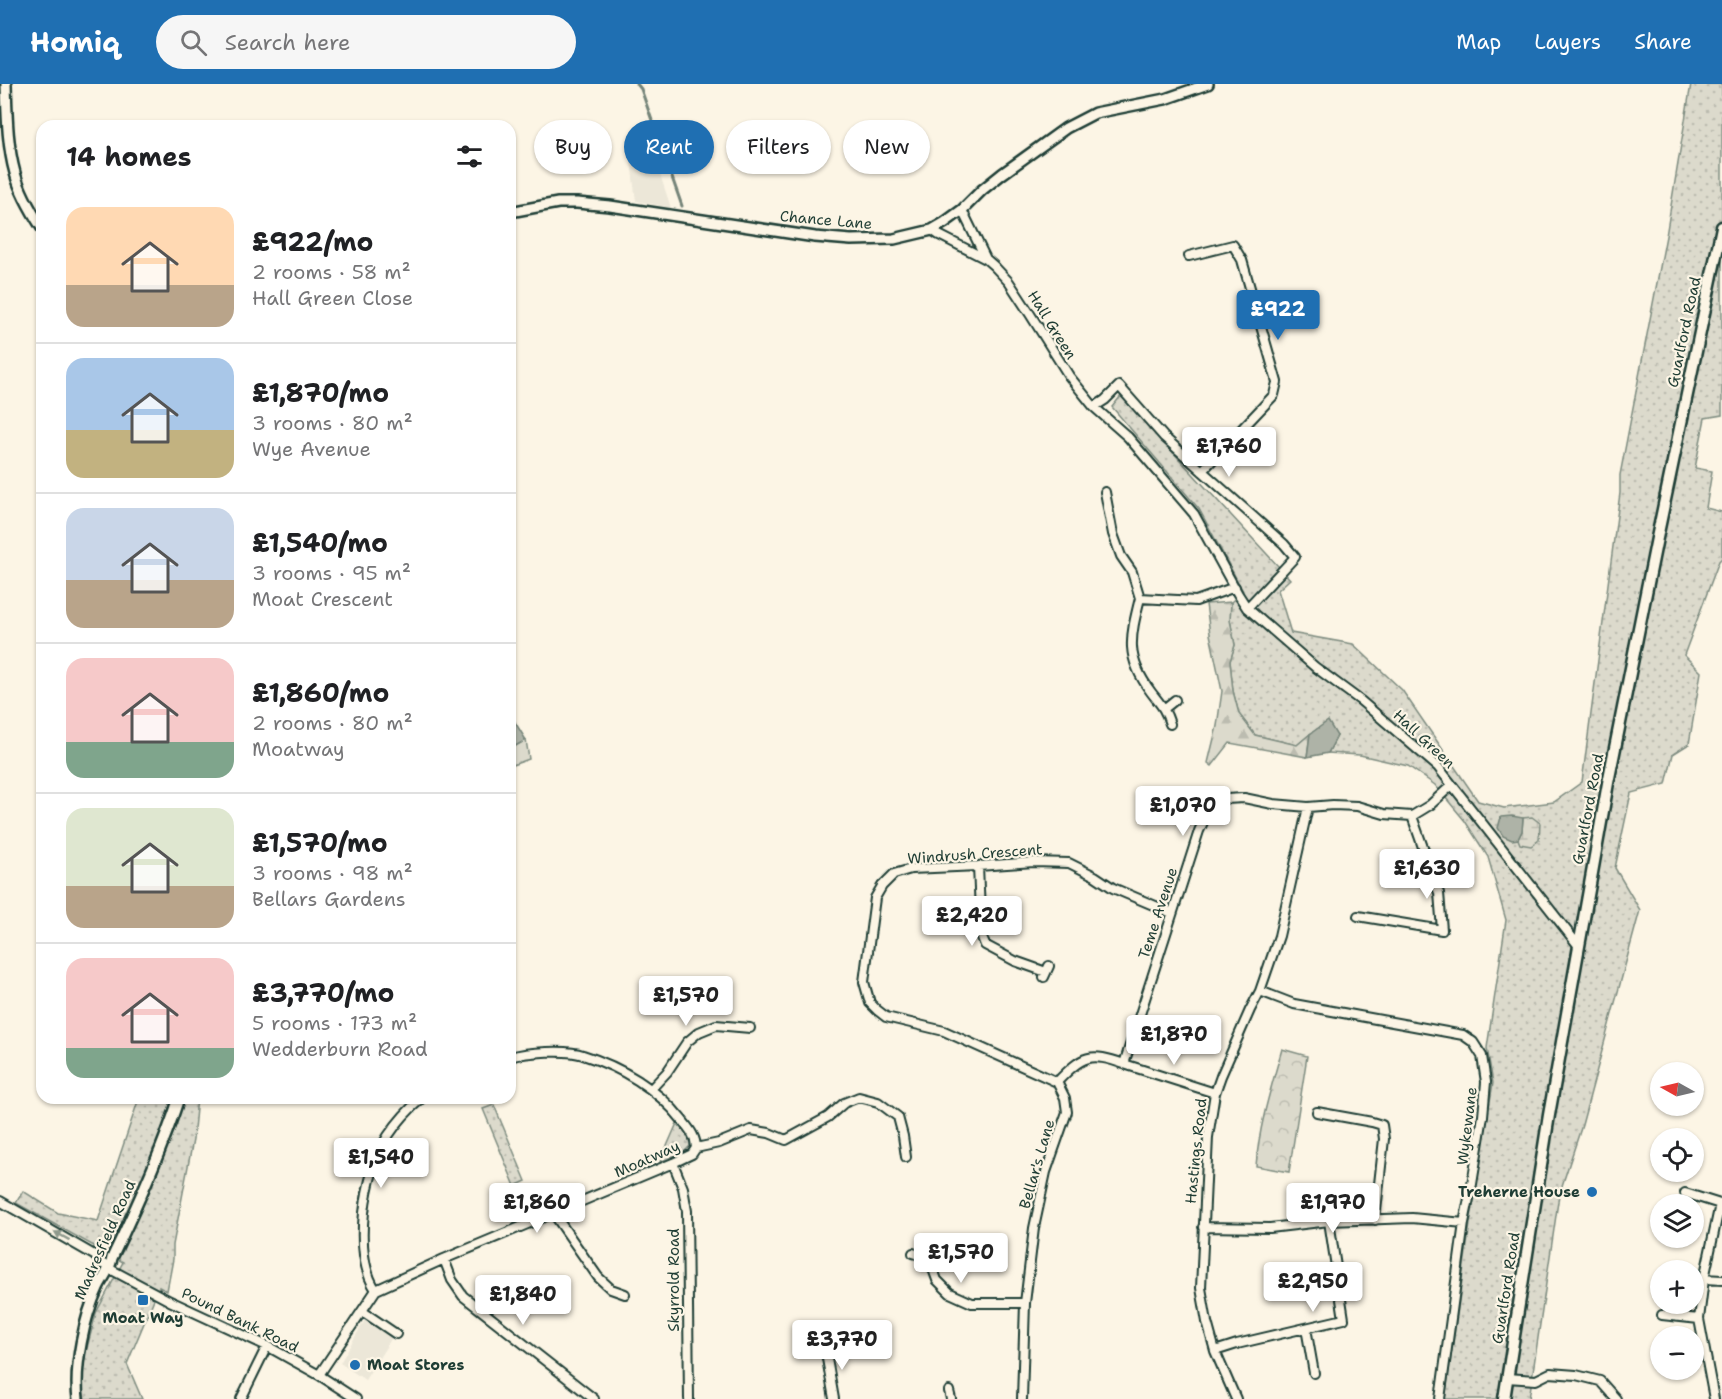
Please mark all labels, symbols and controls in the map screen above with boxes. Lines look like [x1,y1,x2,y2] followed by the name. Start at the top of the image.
[156,15,576,69] search box
[30,23,120,61] text: Homiq
[177,26,210,59] icon: search
[225,28,351,57] text: Search here
[1456,28,1501,56] text: Map
[1534,28,1601,56] text: Layers
[1634,28,1692,56] text: Share
[534,120,612,174] chip: Buy
[624,120,714,174] chip: Rent
[726,120,831,174] chip: Filters
[843,120,930,174] chip: New
[66,139,192,174] text: 14 homes
[453,140,486,173] icon: filters
[779,206,873,234] street label: Chance Lane
[252,224,373,259] text: £922/mo
[114,231,186,303] icon: home
[252,259,411,285] text: 2 rooms · 58 m²
[1662,274,1706,389] street label: Guarlford Road
[252,285,413,311] text: Hall Green Close
[1023,287,1081,363] street label: Hall Green
[1242,290,1314,341] pin: £922
[1251,296,1305,322] text: £922
[252,375,389,410] text: £1,870/mo
[114,382,186,454] icon: home
[252,410,413,436] text: 3 rooms · 80 m²
[1180,427,1278,478] pin: £1,760
[1196,433,1262,459] text: £1,760
[252,436,371,462] text: Wye Avenue
[252,525,388,560] text: £1,540/mo
[114,532,186,604] icon: home
[252,560,411,586] text: 3 rooms · 95 m²
[252,586,393,612] text: Moat Crescent
[252,675,389,710] text: £1,860/mo
[114,682,186,754] icon: home
[1389,705,1459,773] street label: Hall Green
[252,710,413,736] text: 2 rooms · 80 m²
[252,736,345,762] text: Moatway
[1567,751,1609,866] street label: Guarlford Road
[1134,786,1232,837] pin: £1,070
[1149,792,1217,818] text: £1,070
[252,825,388,860] text: £1,570/mo
[114,832,186,904] icon: home
[907,839,1043,869] street label: Windrush Crescent
[1378,849,1476,900] pin: £1,630
[1393,855,1461,881] text: £1,630
[252,860,413,886] text: 3 rooms · 98 m²
[1134,865,1182,961] street label: Teme Avenue
[252,886,406,912] text: Bellars Gardens
[923,896,1021,947] pin: £2,420
[936,902,1008,928] text: £2,420
[252,975,394,1010] text: £3,770/mo
[637,976,735,1027] pin: £1,570
[114,982,186,1054] icon: home
[653,982,719,1008] text: £1,570
[252,1010,417,1036] text: 5 rooms · 173 m²
[1125,1015,1223,1066] pin: £1,870
[1140,1021,1208,1047] text: £1,870
[252,1036,428,1062] text: Wedderburn Road
[1650,1062,1704,1116] north arrow
[1650,1062,1704,1380] map controls
[1452,1086,1482,1166] street label: Wykewane
[1181,1097,1212,1205] street label: Hastings Road
[1015,1117,1059,1211] street label: Bellar's Lane
[1650,1128,1704,1182] button: locate
[611,1136,683,1182] street label: Moatway
[332,1138,430,1189] pin: £1,540
[348,1144,414,1170] text: £1,540
[70,1176,141,1303] street label: Madresfield Road
[1458,1182,1580,1202] place label: Treherne House
[488,1183,586,1234] pin: £1,860
[1284,1183,1382,1234] pin: £1,970
[1585,1185,1599,1199] marker: Treherne House
[503,1189,571,1215] text: £1,860
[1300,1189,1366,1215] text: £1,970
[1650,1194,1704,1248] button: layers
[664,1228,684,1332] street label: Skyrrold Road
[1487,1230,1525,1345] street label: Guarlford Road
[54,1232,71,1242] one-way arrow
[912,1233,1010,1284] pin: £1,570
[928,1239,994,1265] text: £1,570
[1650,1260,1704,1314] button: +
[1264,1262,1362,1313] pin: £2,950
[1278,1268,1348,1294] text: £2,950
[474,1275,572,1326] pin: £1,840
[489,1281,557,1307] text: £1,840
[178,1283,302,1357] street label: Pound Bank Road
[136,1293,150,1307] marker: Moat Way
[102,1308,184,1328] place label: Moat Way
[793,1320,891,1371] pin: £3,770
[806,1326,878,1352] text: £3,770
[1650,1326,1704,1380] button: −
[367,1355,464,1375] place label: Moat Stores
[348,1358,362,1372] marker: Moat Stores

